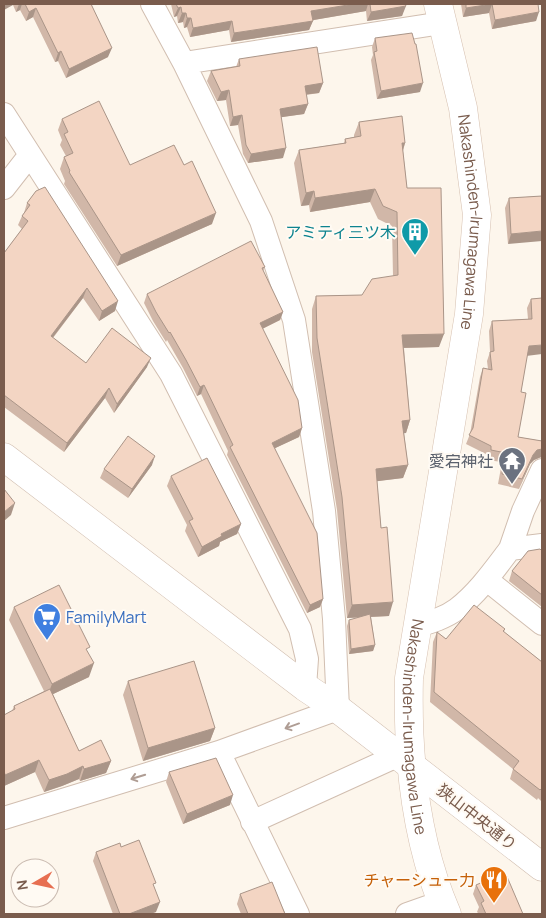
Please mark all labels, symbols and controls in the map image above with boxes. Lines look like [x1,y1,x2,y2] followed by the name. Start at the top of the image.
[453,113,488,332] street label: Nakashinden-Irumagawa Line
[400,217,430,256] building icon: アミティ三ツ木
[285,221,396,243] place label: アミティ三ツ木
[497,446,527,485] temple icon: 愛宕神社
[429,450,493,472] place label: 愛宕神社
[32,602,62,641] supermarket icon: FamilyMart
[66,606,147,628] place label: FamilyMart
[398,617,432,837] street label: Nakashinden-Irumagawa Line
[285,722,300,731] one-way arrow
[130,773,146,783] one-way arrow
[432,779,522,855] street label: 狭山中央通り
[10,858,60,908] north arrow
[479,865,509,904] restaurant icon: チャーシュー力
[363,869,475,891] place label: チャーシュー力
[11,879,32,892] text: N

